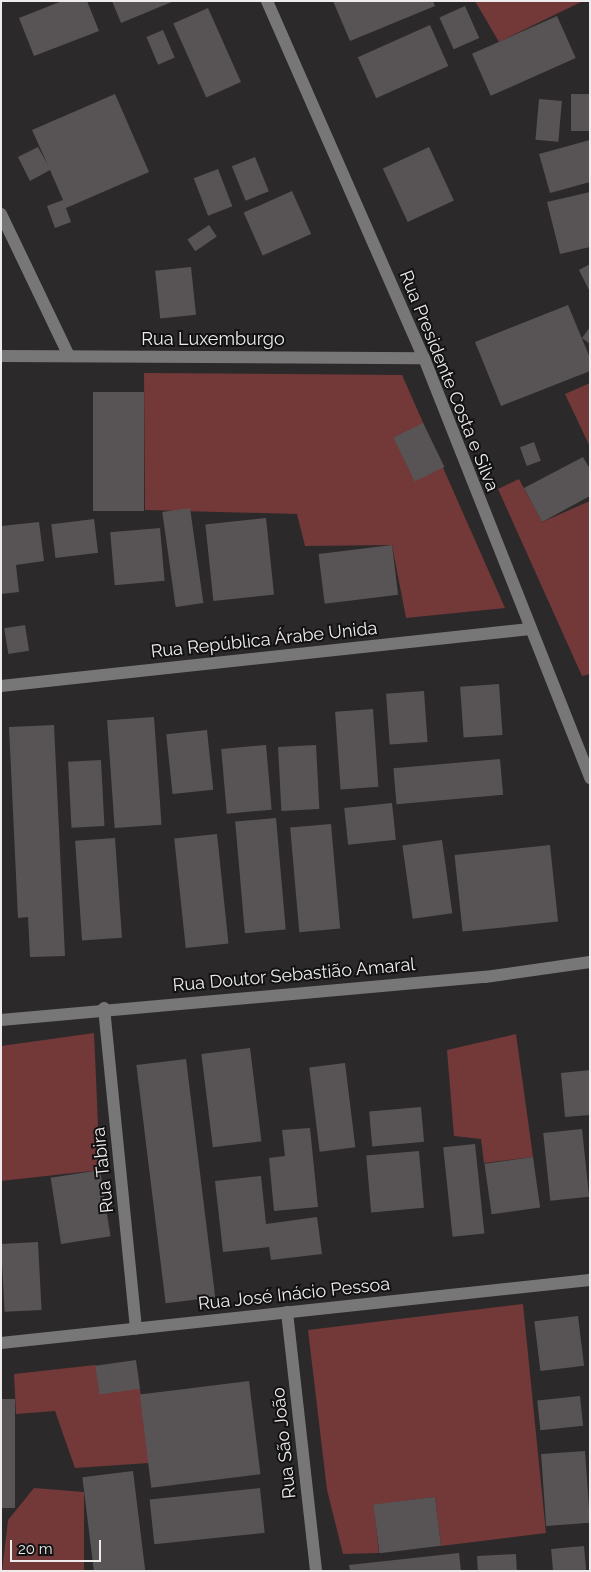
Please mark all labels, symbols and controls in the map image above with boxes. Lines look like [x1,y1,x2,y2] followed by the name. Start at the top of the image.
[395,267,503,495] street label: Rua Presidente Costa e Silva
[141,328,285,350] street label: Rua Luxemburgo
[149,617,379,663] street label: Rua República Árabe Unida
[171,954,417,996] street label: Rua Doutor Sebastião Amaral
[88,1126,118,1214] street label: Rua Tabira
[197,1273,391,1315] street label: Rua José Inácio Pessoa
[267,1386,301,1500] street label: Rua São João
[12,1530,104,1562] scale bar
[18,1540,53,1558] text: 20 m

